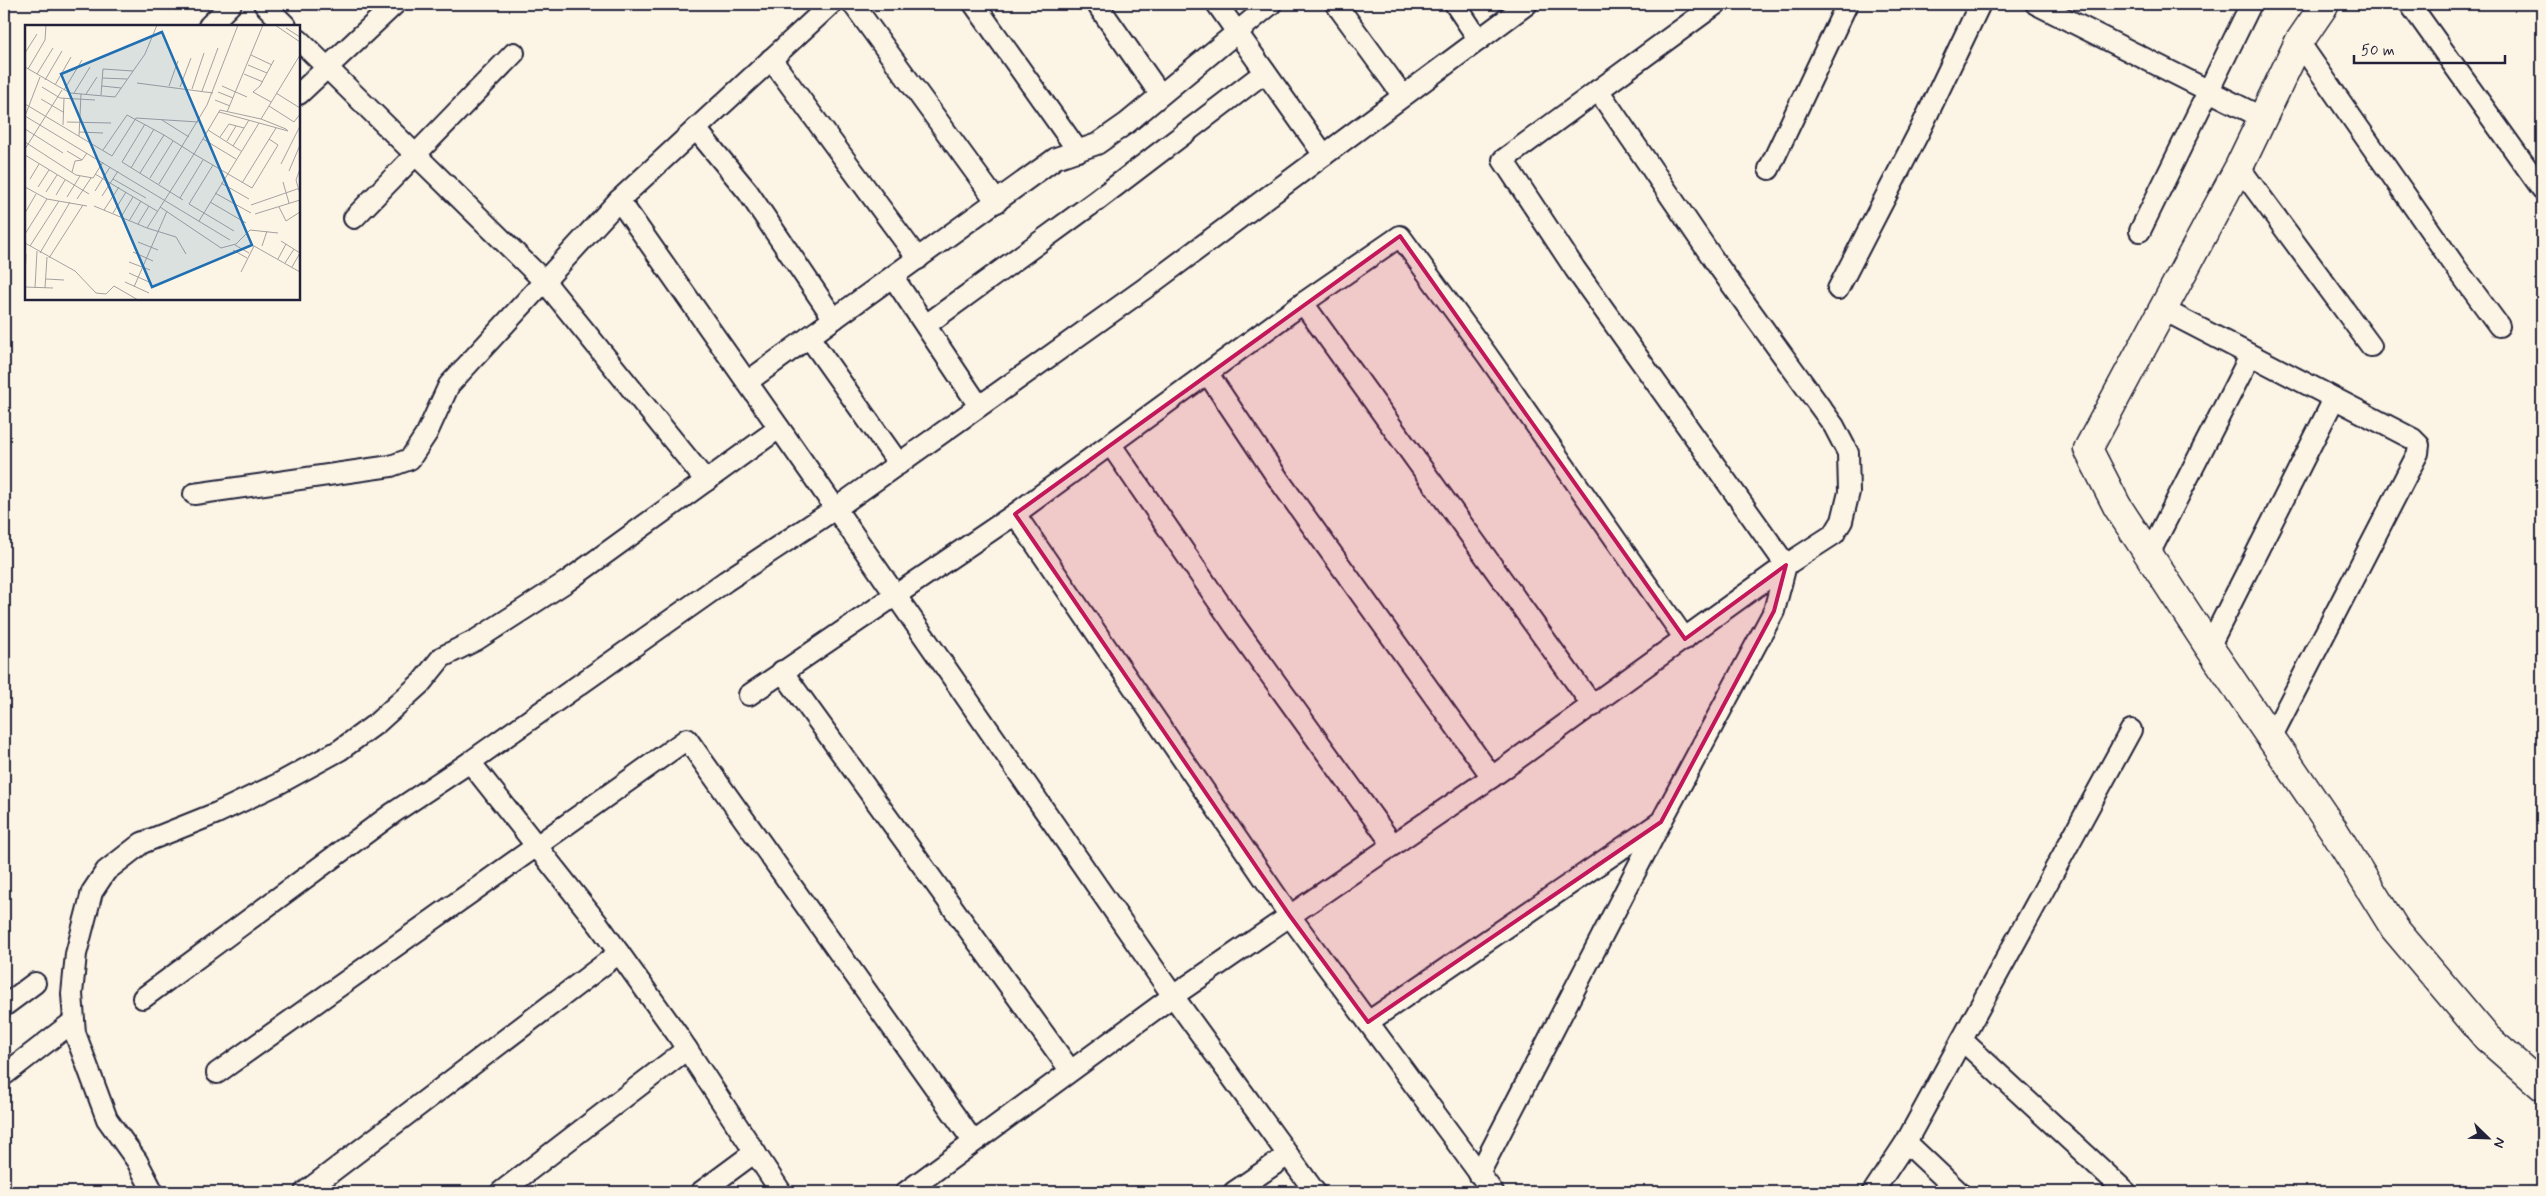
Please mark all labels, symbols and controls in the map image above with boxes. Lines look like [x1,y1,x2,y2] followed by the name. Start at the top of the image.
[25,25,300,300] inset map
[2354,32,2505,64] scale bar
[2361,41,2395,61] text: 50 m
[2464,1114,2514,1164] north arrow
[2489,1135,2509,1150] text: N

